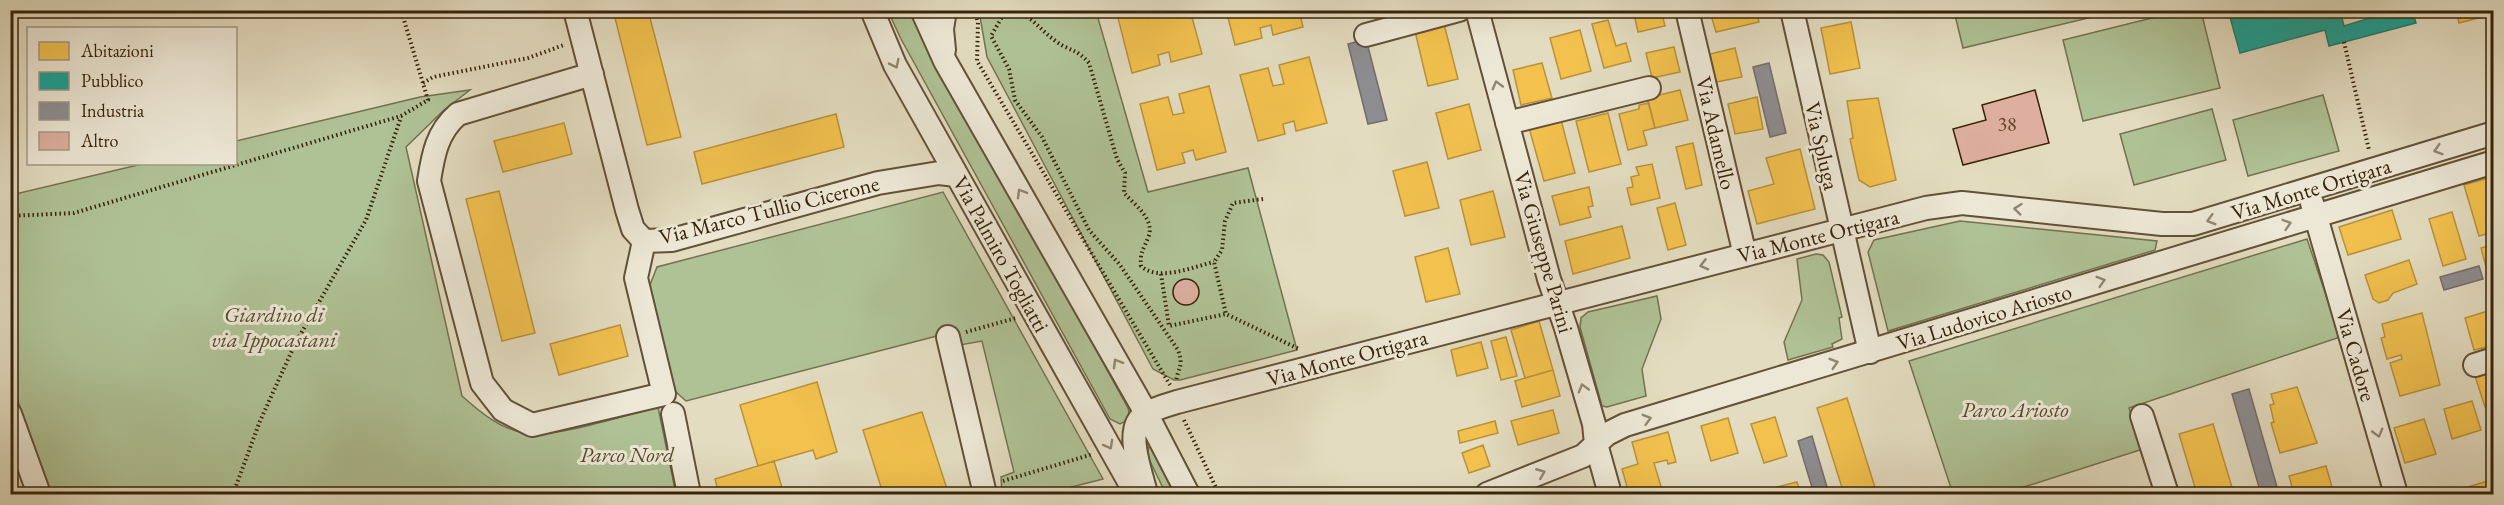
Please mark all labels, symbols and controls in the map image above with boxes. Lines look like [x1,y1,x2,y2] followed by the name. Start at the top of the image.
[27,27,237,165] legend
[80,39,154,62] text: Abitazioni
[888,58,899,69] one-way arrow
[81,69,143,92] text: Pubblico
[1689,74,1743,192] street label: Via Adamello
[1492,80,1504,91] one-way arrow
[81,99,145,122] text: Industria
[1798,99,1846,193] street label: Via Spluga
[1997,111,2017,137] house number: 38
[80,129,118,152] text: Altro
[2433,143,2444,155] one-way arrow
[2228,151,2395,227] street label: Via Monte Ortigara
[656,168,883,251] street label: Via Marco Tullio Cicerone
[1507,168,1581,336] street label: Via Giuseppe Parini
[946,171,1056,337] street label: Via Palmiro Togliatti
[1017,189,1028,199] one-way arrow
[1734,202,1902,270] street label: Via Monte Ortigara
[2013,203,2022,216] one-way arrow
[2206,212,2216,225] one-way arrow
[2281,219,2292,231] one-way arrow
[1700,258,1710,270] one-way arrow
[2095,276,2106,288] one-way arrow
[1893,277,2075,357] street label: Via Ludovico Ariosto
[212,300,338,354] park label: Giardino di via Ippocastani
[2329,305,2383,405] street label: Via Cadore
[1263,323,1431,393] street label: Via Monte Ortigara
[1113,358,1125,369] one-way arrow
[1828,358,1839,370] one-way arrow
[1578,383,1590,394] one-way arrow
[1961,395,2069,424] park label: Parco Ariosto
[1641,414,1652,426] one-way arrow
[2371,427,2383,438] one-way arrow
[1102,439,1113,449] one-way arrow
[580,440,675,469] park label: Parco Nord
[1535,468,1546,480] one-way arrow

